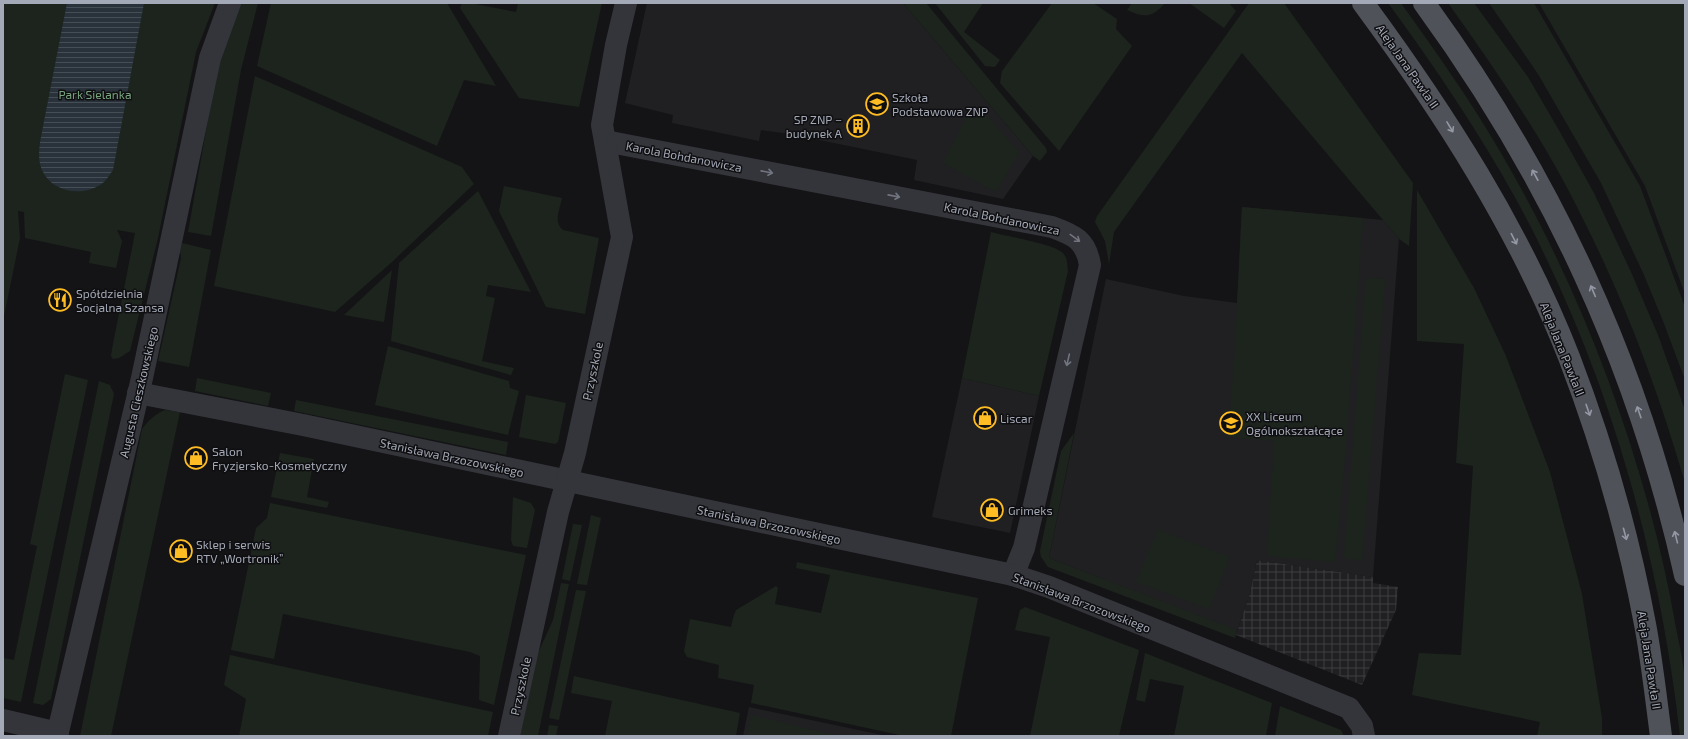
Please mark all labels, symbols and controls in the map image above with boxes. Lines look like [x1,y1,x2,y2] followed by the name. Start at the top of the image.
[1373,21,1442,111] street label: Aleja Jana Pawła II
[58,87,132,101] park label: Park Sielanka
[892,90,988,118] place label: Szkoła Podstawowa ZNP
[864,91,890,117] school or university icon: Szkoła Podstawowa ZNP
[786,112,843,140] place label: SP ZNP – budynek A
[845,113,871,139] building icon: SP ZNP – budynek A
[1446,121,1454,133] one-way arrow
[625,138,743,174] street label: Karola Bohdanowicza
[760,168,773,176] one-way arrow
[1530,169,1538,181] one-way arrow
[888,193,901,201] one-way arrow
[943,199,1061,237] street label: Karola Bohdanowicza
[1511,233,1518,245] one-way arrow
[1069,234,1080,242] one-way arrow
[1589,285,1596,297] one-way arrow
[76,286,164,315] place label: Spółdzielnia Socjalna Szansa
[47,287,73,313] restaurant icon: Spółdzielnia Socjalna Szansa
[1537,300,1588,398] street label: Aleja Jana Pawła II
[116,325,160,459] street label: Augusta Cieszkowskiego
[579,341,605,401] street label: Przyszkole
[1063,353,1071,366] one-way arrow
[1585,403,1592,416] one-way arrow
[972,405,998,431] shop icon: Liscar
[1635,407,1643,419] one-way arrow
[1246,409,1343,437] place label: XX Liceum Ogólnokształcące
[1218,410,1244,436] school or university icon: XX Liceum Ogólnokształcące
[1000,411,1033,425] place label: Liscar
[379,435,525,479] street label: Stanisława Brzozowskiego
[212,444,348,473] place label: Salon Fryzjersko-Kosmetyczny
[183,445,209,471] shop icon: Salon Fryzjersko-Kosmetyczny
[979,497,1005,523] shop icon: Grimeks
[696,502,842,546] street label: Stanisława Brzozowskiego
[1008,503,1052,517] place label: Grimeks
[1622,528,1629,541] one-way arrow
[1672,531,1679,544] one-way arrow
[196,537,284,565] place label: Sklep i serwis RTV „Wortronik”
[168,538,194,564] shop icon: Sklep i serwis RTV „Wortronik”
[1011,569,1153,635] street label: Stanisława Brzozowskiego
[1634,610,1665,710] street label: Aleja Jana Pawła II
[507,656,533,716] street label: Przyszkole

